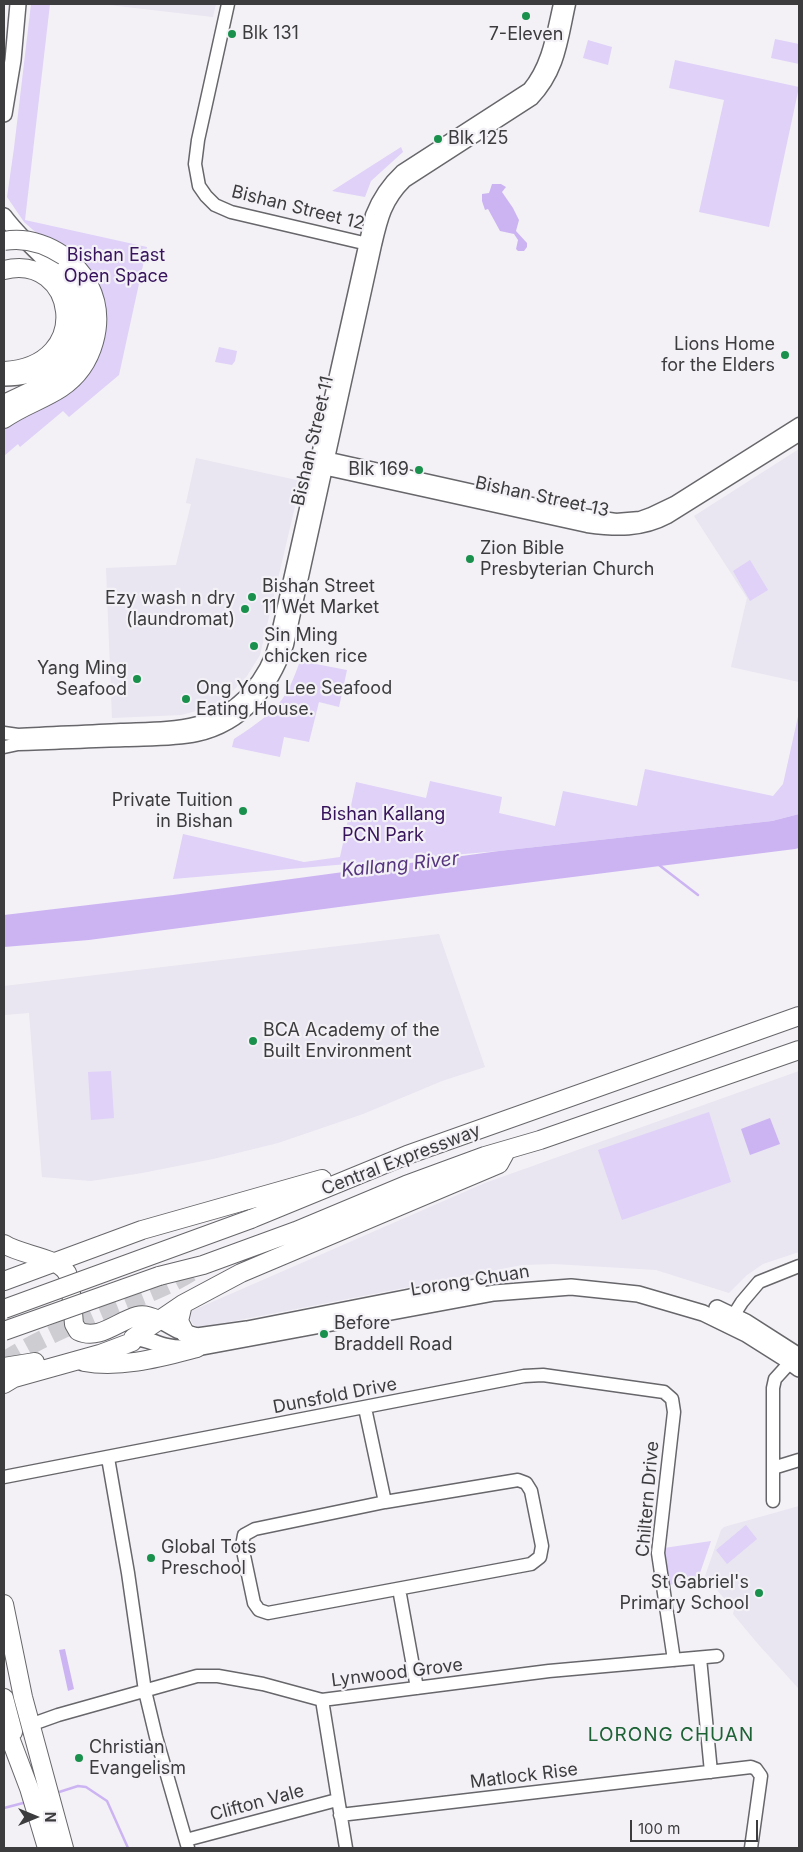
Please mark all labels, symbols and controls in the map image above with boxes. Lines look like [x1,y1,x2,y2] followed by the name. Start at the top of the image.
[520,10,532,22] marker: 7-Eleven
[242,23,299,45] place label: Blk 131
[489,24,563,46] place label: 7-Eleven
[226,28,238,40] marker: Blk 131
[448,128,508,150] place label: Blk 125
[432,133,444,145] marker: Blk 125
[229,181,367,235] street label: Bishan Street 12
[64,245,168,288] park label: Bishan East Open Space
[661,334,775,376] place label: Lions Home for the Elders
[779,349,791,361] marker: Lions Home for the Elders
[288,374,338,508] street label: Bishan Street 11
[348,459,409,481] place label: Blk 169
[413,464,425,476] marker: Blk 169
[473,472,611,522] street label: Bishan Street 13
[480,538,654,580] place label: Zion Bible Presbyterian Church
[464,553,476,565] marker: Zion Bible Presbyterian Church
[262,576,379,618] place label: Bishan Street 11 Wet Market
[105,588,235,630] place label: Ezy wash n dry (laundromat)
[246,591,258,603] marker: Bishan Street 11 Wet Market
[239,603,251,615] marker: Ezy wash n dry (laundromat)
[264,625,367,668] place label: Sin Ming chicken rice
[248,640,260,652] marker: Sin Ming chicken rice
[37,658,127,701] place label: Yang Ming Seafood
[131,673,143,685] marker: Yang Ming Seafood
[196,678,392,721] place label: Ong Yong Lee Seafood Eating House.
[180,693,192,705] marker: Ong Yong Lee Seafood Eating House.
[112,790,233,832] place label: Private Tuition in Bishan
[321,804,445,846] park label: Bishan Kallang PCN Park
[237,805,249,817] marker: Private Tuition in Bishan
[340,847,460,883] water label: Kallang River
[263,1020,440,1062] place label: BCA Academy of the Built Environment
[247,1035,259,1047] marker: BCA Academy of the Built Environment
[318,1120,484,1200] street label: Central Expressway
[409,1261,531,1301] street label: Lorong Chuan
[334,1313,452,1356] place label: Before Braddell Road
[318,1328,330,1340] marker: Before Braddell Road
[271,1373,399,1419] street label: Dunsfold Drive
[632,1440,664,1558] street label: Chiltern Drive
[161,1537,257,1580] place label: Global Tots Preschool
[145,1552,157,1564] marker: Global Tots Preschool
[620,1572,749,1615] place label: St Gabriel's Primary School
[753,1587,765,1599] marker: St Gabriel's Primary School
[330,1654,464,1692] street label: Lynwood Grove
[586,1724,756,1746] district label: LORONG CHUAN
[89,1737,186,1780] place label: Christian Evangelism
[73,1752,85,1764] marker: Christian Evangelism
[469,1759,579,1793] street label: Matlock Rise
[208,1780,306,1826] street label: Clifton Vale
[10,1792,60,1842] north arrow
[633,1810,760,1842] scale bar
[42,1812,59,1822] text: N
[638,1819,680,1838] text: 100 m

